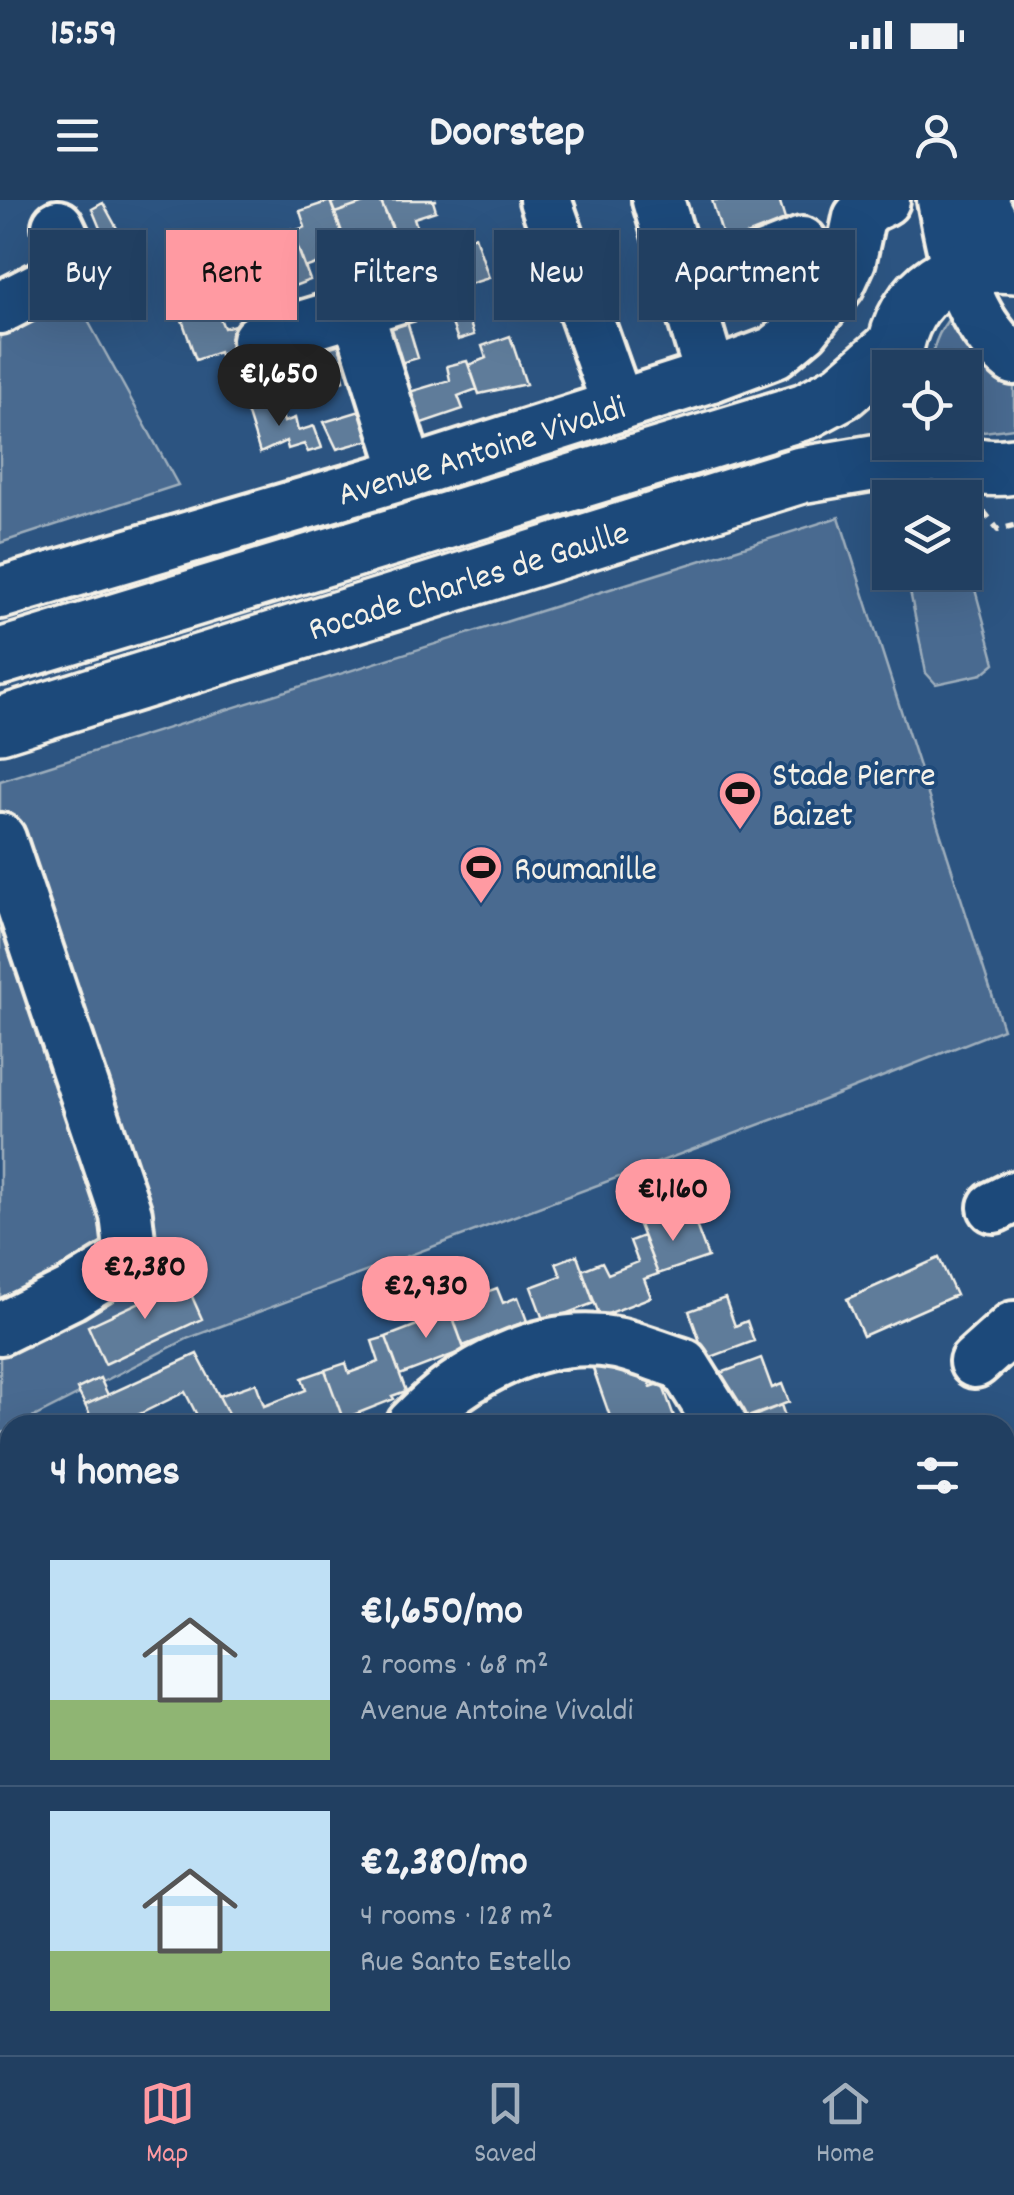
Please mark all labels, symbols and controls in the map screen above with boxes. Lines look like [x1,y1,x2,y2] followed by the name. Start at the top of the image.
[50,8,117,63] text: 15:59
[429,103,585,167] text: Doorstep
[50,108,105,163] icon: menu
[909,108,964,163] icon: person
[30,230,146,320] chip: Buy
[166,230,297,320] chip: Rent
[317,230,474,320] chip: Filters
[494,230,619,320] chip: New
[639,230,855,320] chip: Apartment
[198,344,360,429] pin: €1,650
[872,350,982,590] map controls
[872,350,982,460] button: locate
[240,353,318,399] text: €1,650
[332,385,633,522] street label: Avenue Antoine Vivaldi
[872,480,982,590] button: layers
[303,510,636,657] street label: Rocade Charles de Gaulle
[772,753,936,843] place label: Stade Pierre Baizet
[717,770,763,831] sports icon: Stade Pierre Baizet
[458,844,504,905] sports icon: Roumanille
[514,847,657,897] place label: Roumanille
[592,1159,754,1244] pin: €1,160
[637,1168,709,1214] text: €1,160
[64,1237,226,1322] pin: €2,380
[104,1246,186,1292] text: €2,380
[345,1256,507,1341] pin: €2,930
[384,1265,468,1311] text: €2,930
[50,1445,180,1505] text: 4 homes
[910,1448,965,1503] icon: filters
[360,1584,523,1644] text: €1,650/mo
[130,1600,250,1720] icon: home
[360,1644,549,1690] text: 2 rooms · 68 m²
[360,1690,633,1736] text: Avenue Antoine Vivaldi
[360,1835,528,1895] text: €2,380/mo
[130,1851,250,1971] icon: home
[360,1895,553,1941] text: 4 rooms · 128 m²
[360,1941,571,1987] text: Rue Santo Estello
[140,2076,195,2176] tab: Map
[474,2076,537,2176] tab: Saved
[816,2076,874,2176] tab: Home

